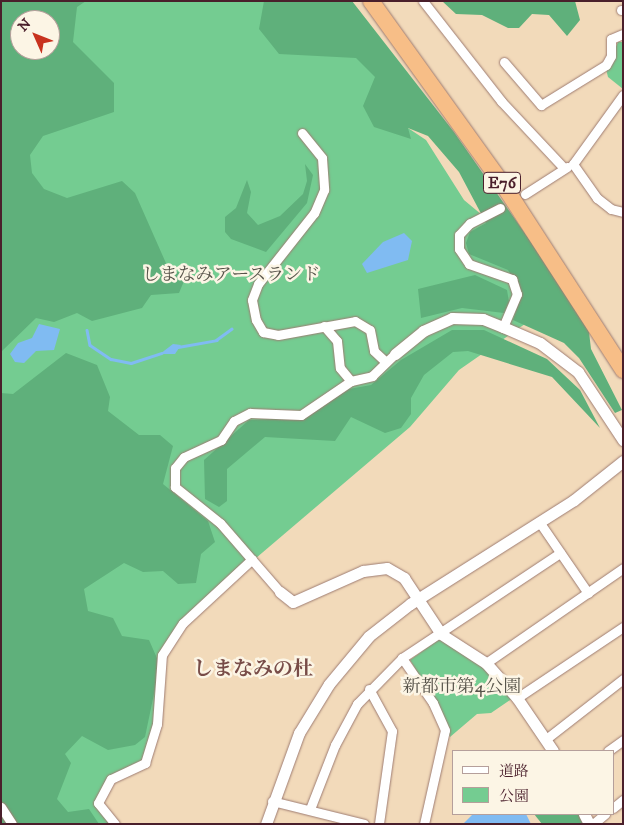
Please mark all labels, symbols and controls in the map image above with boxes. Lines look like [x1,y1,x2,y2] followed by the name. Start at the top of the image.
[10,10,60,60] north arrow
[14,15,35,36] text: N
[482,170,522,197] road number: E76
[141,264,321,286] park label: しまなみアースランド
[193,657,313,681] district label: しまなみの杜
[403,676,521,698] park label: 新都市第4公園
[452,750,614,815] legend
[499,762,529,781] text: 道路
[499,787,529,806] text: 公園

